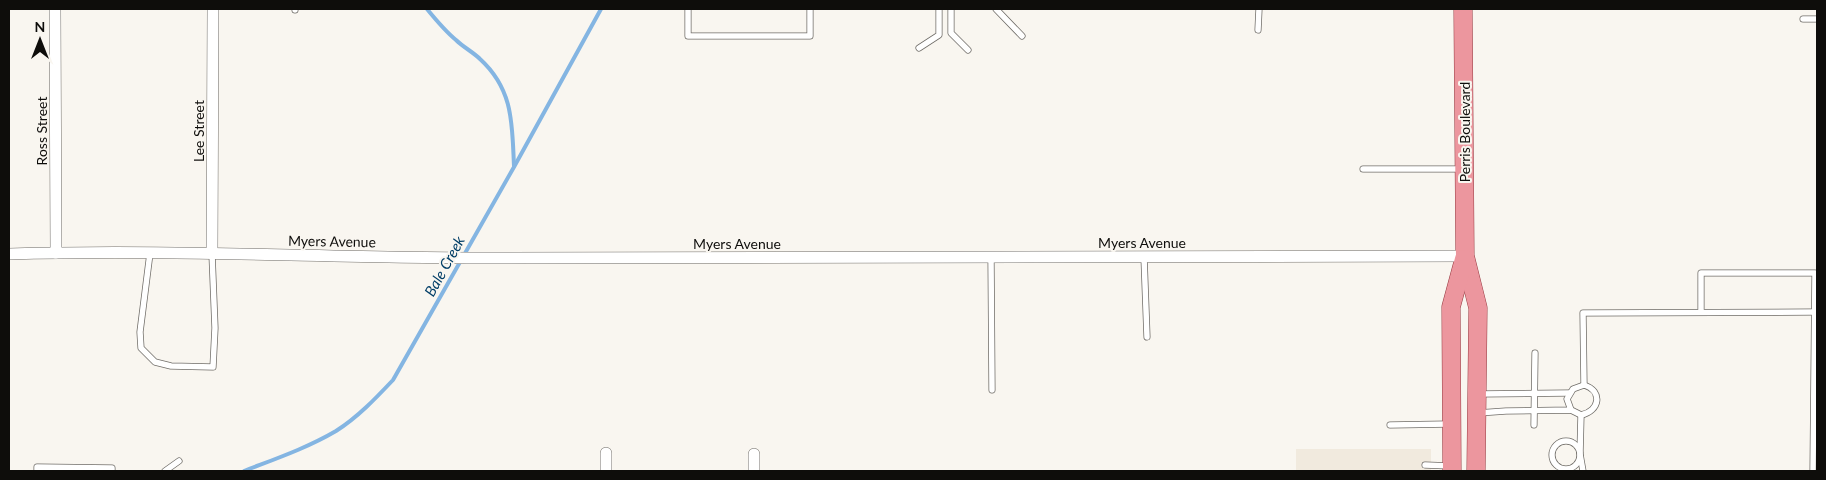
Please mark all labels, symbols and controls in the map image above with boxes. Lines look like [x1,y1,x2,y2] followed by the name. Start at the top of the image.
[15,15,65,65] north arrow
[35,18,45,35] text: N
[1456,82,1473,182] street label: Perris Boulevard
[33,97,50,165] street label: Ross Street
[190,100,207,162] street label: Lee Street
[288,232,376,250] street label: Myers Avenue
[420,232,468,299] water label: Bale Creek
[1098,234,1186,251] street label: Myers Avenue
[693,235,781,252] street label: Myers Avenue

